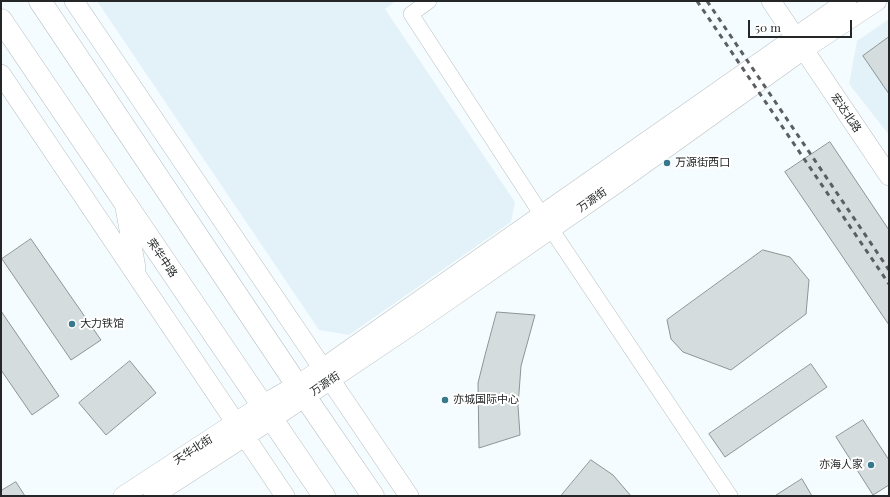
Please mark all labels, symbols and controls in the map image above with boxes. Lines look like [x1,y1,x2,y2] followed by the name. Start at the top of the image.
[750,12,854,38] scale bar
[755,19,781,35] text: 50 m
[828,91,864,135] street label: 宏达北路
[675,156,730,170] place label: 万源街西口
[662,158,672,168] marker: 万源街西口
[575,185,609,215] street label: 万源街
[144,236,180,280] street label: 荣华中路
[80,317,124,331] place label: 大力铁馆
[67,319,77,329] marker: 大力铁馆
[308,369,342,399] street label: 万源街
[453,393,519,407] place label: 亦城国际中心
[440,395,450,405] marker: 亦城国际中心
[171,432,215,468] street label: 天华北街
[819,458,863,472] place label: 亦海人家
[866,460,876,470] marker: 亦海人家

